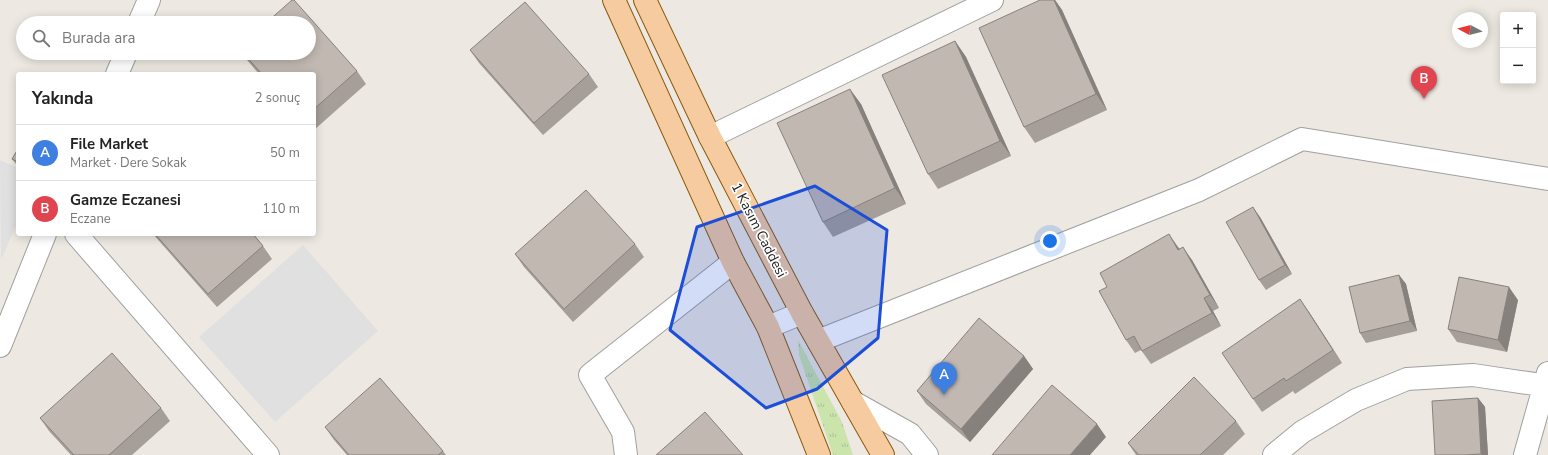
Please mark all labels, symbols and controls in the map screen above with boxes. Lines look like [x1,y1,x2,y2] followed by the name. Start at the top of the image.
[1452,12,1488,48] north arrow
[1500,12,1536,84] map controls
[1500,12,1536,48] button: +
[16,16,316,60] search box
[30,27,52,49] icon: search
[62,28,136,48] text: Burada ara
[1500,48,1536,84] button: −
[1411,66,1437,99] pin: B
[32,87,93,110] text: Yakında
[255,89,300,107] text: 2 sonuç
[70,134,148,154] text: File Market
[40,144,50,162] text: A
[270,144,300,162] text: 50 m
[70,154,187,172] text: Market · Dere Sokak
[727,179,791,281] street label: 1 Kasım Caddesi
[70,190,181,210] text: Gamze Eczanesi
[41,200,49,218] text: B
[262,200,300,218] text: 110 m
[70,210,111,228] text: Eczane
[1040,231,1060,251] your location
[931,362,957,395] pin: A

